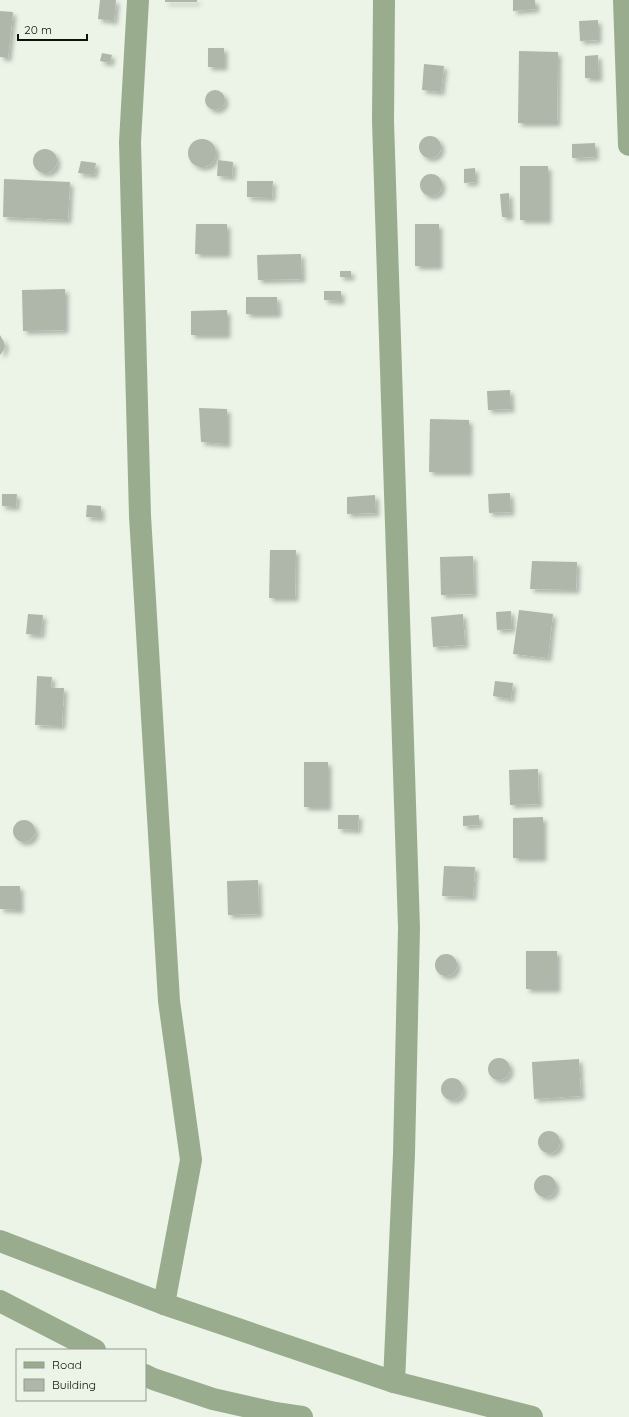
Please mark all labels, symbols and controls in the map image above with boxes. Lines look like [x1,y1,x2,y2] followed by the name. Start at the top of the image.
[18,16,87,42] scale bar
[24,22,52,37] text: 20 m
[16,1349,146,1401] legend
[52,1357,82,1372] text: Road
[52,1377,96,1392] text: Building

